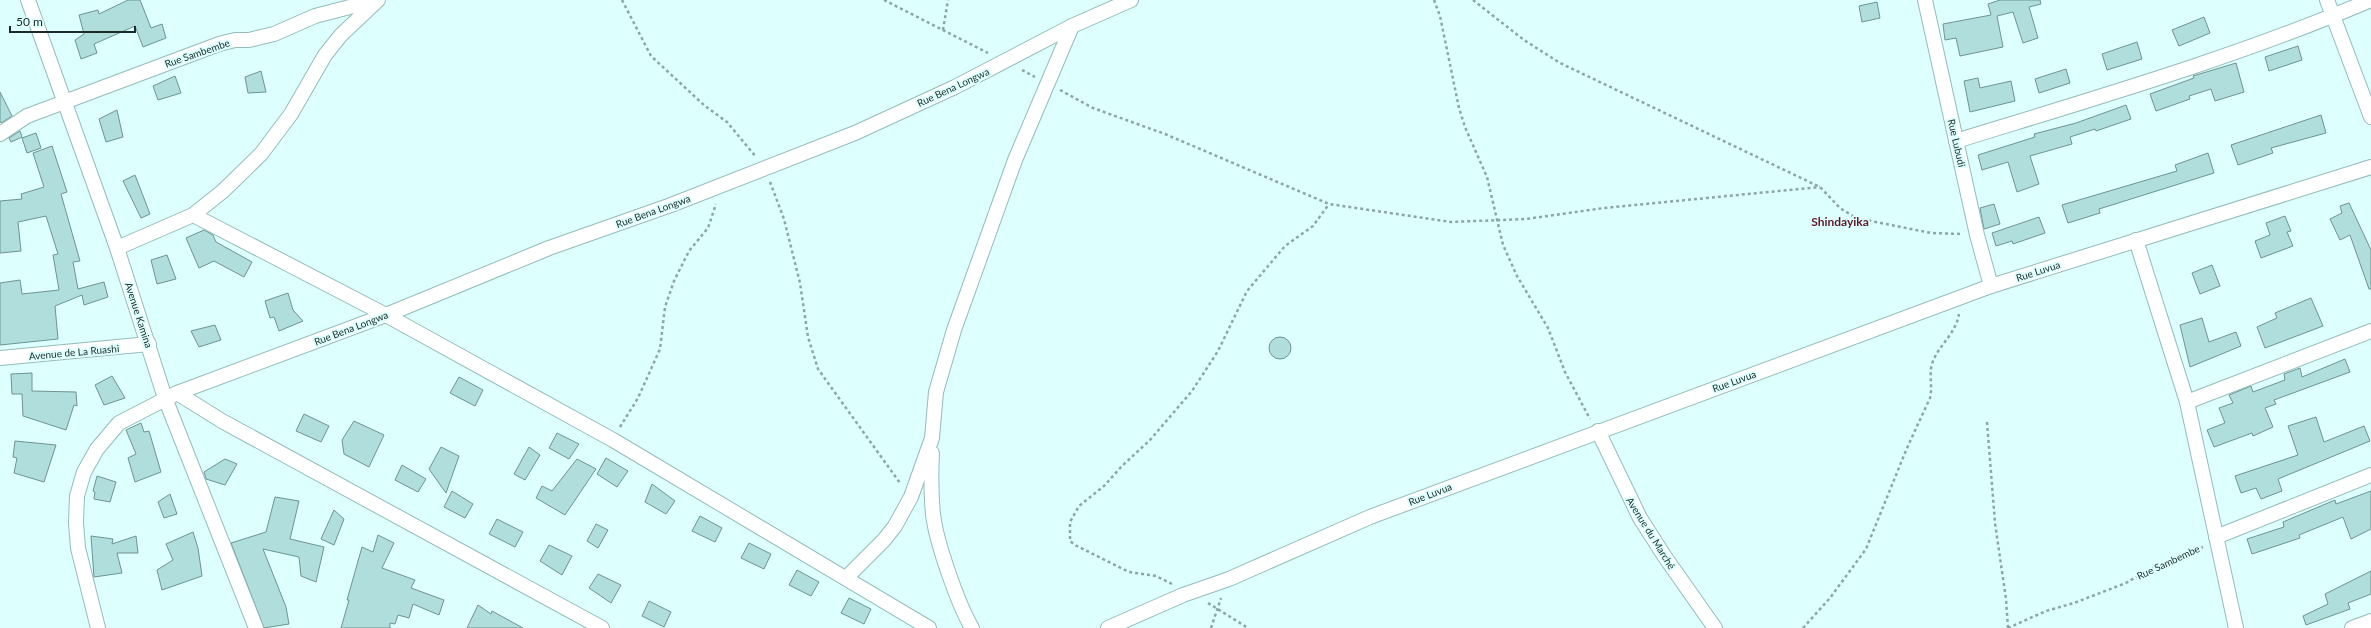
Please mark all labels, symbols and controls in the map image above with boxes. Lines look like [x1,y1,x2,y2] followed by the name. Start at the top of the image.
[10,8,135,34] scale bar
[16,14,43,29] text: 50 m
[163,36,231,70] street label: Rue Sambembe
[915,65,991,109] street label: Rue Bena Longwa
[1946,118,1968,168] street label: Rue Lubudi
[614,192,692,230] street label: Rue Bena Longwa
[1811,214,1869,229] district label: Shindayika
[2014,258,2062,284] street label: Rue Luvua
[123,281,155,349] street label: Avenue Kamina
[312,308,390,348] street label: Rue Bena Longwa
[28,342,120,362] street label: Avenue de La Ruashi
[1711,368,1758,394] street label: Rue Luvua
[1407,480,1453,508] street label: Rue Luvua
[1624,495,1678,571] street label: Avenue du Marché
[2135,542,2201,582] street label: Rue Sambembe

